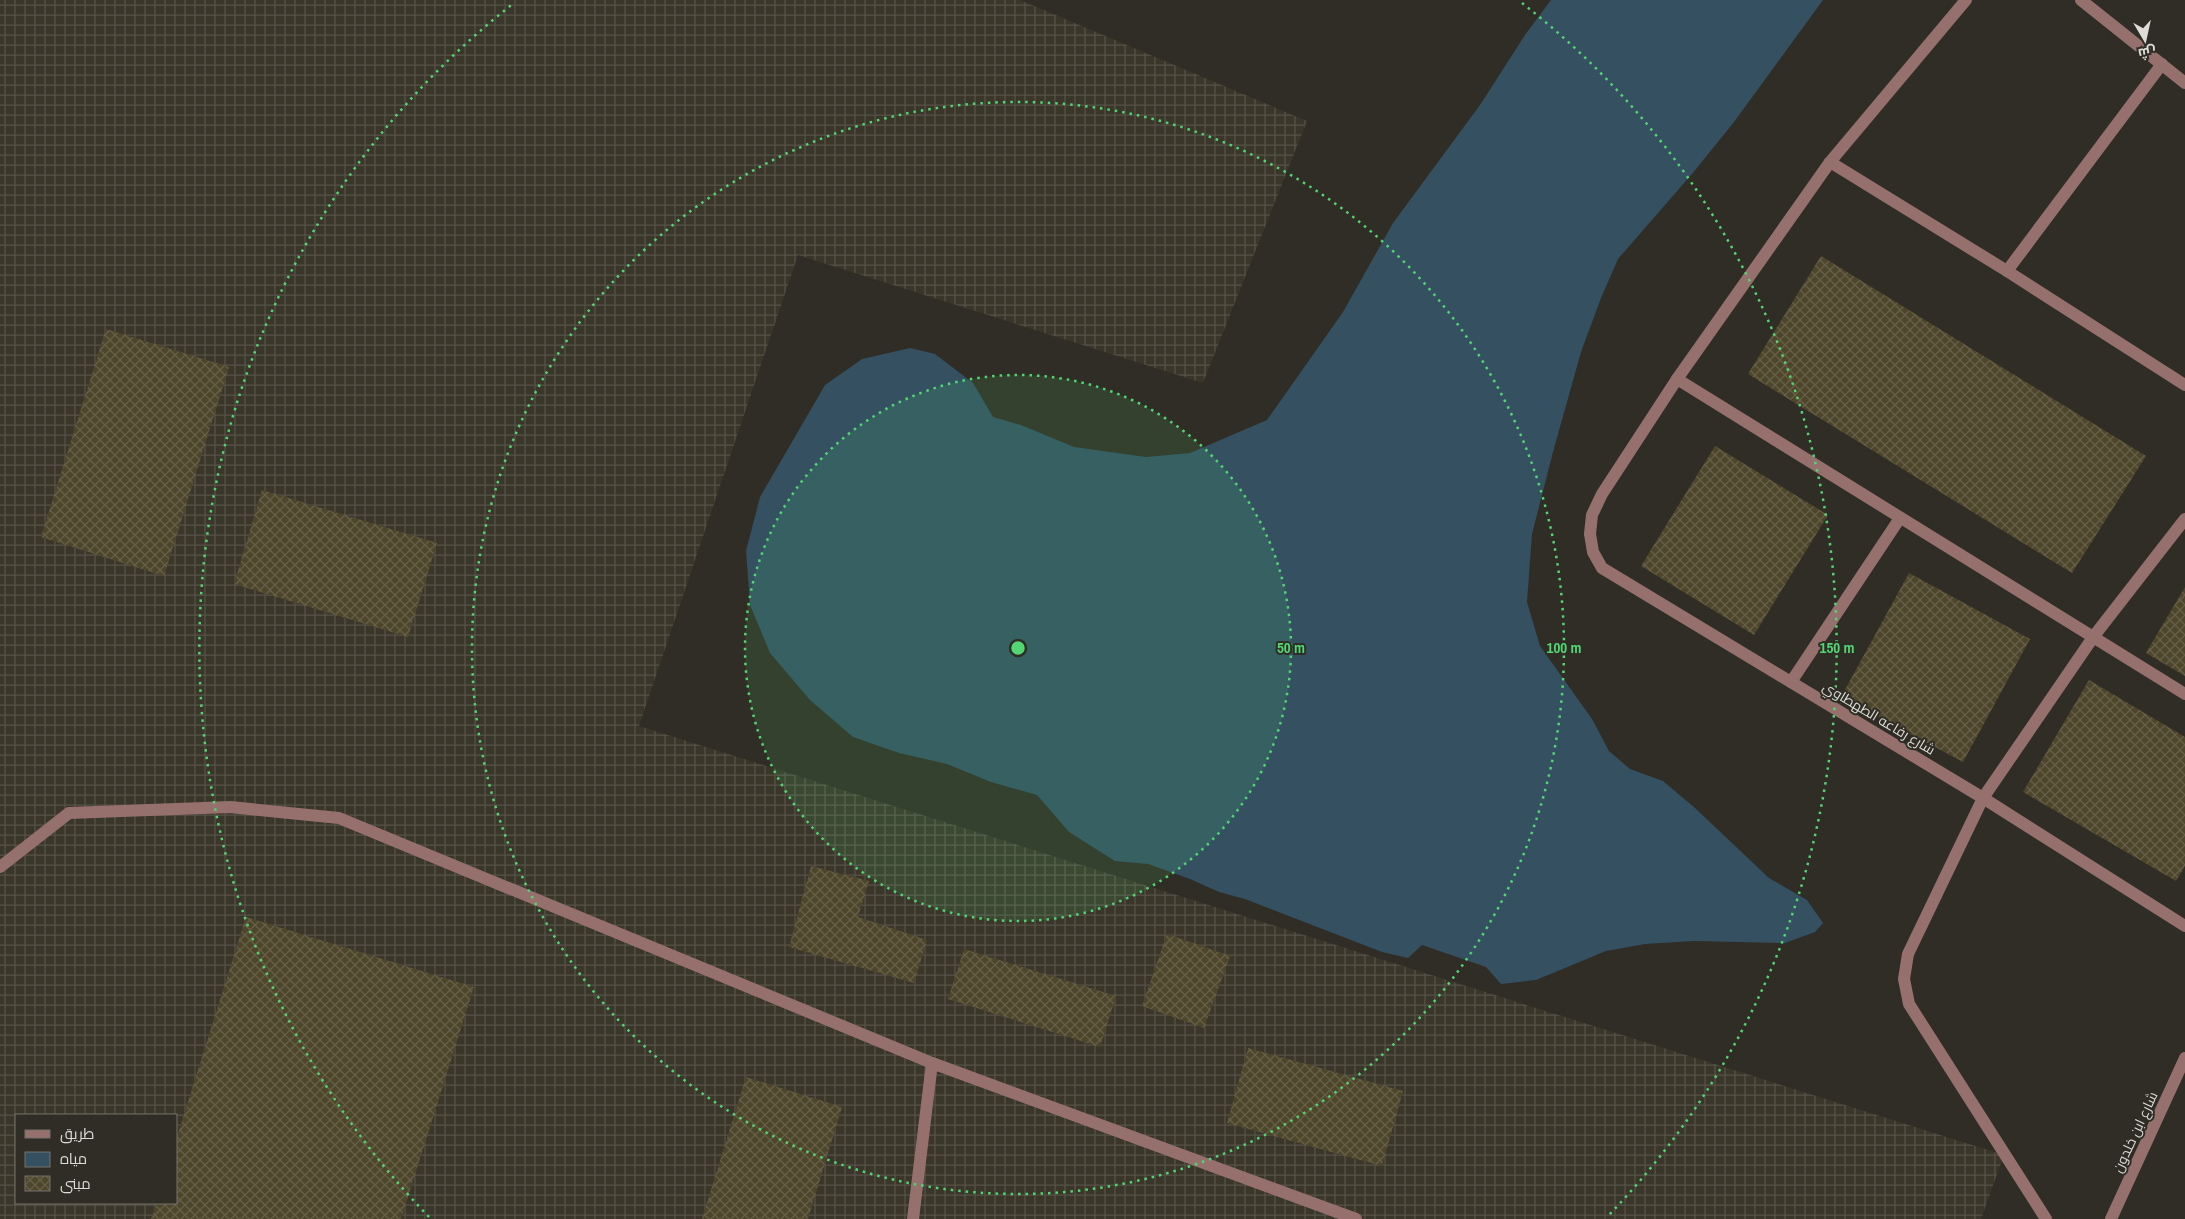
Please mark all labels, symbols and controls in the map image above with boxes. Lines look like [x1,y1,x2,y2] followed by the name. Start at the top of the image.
[2120,15,2170,65] north arrow
[2137,43,2157,63] text: ش
[1277,637,1305,658] text: 50 m
[1547,637,1581,658] text: 100 m
[1820,637,1854,658] text: 150 m
[1009,639,1027,657] centre of rings
[1818,677,1939,761] street label: شارع رفاعه الطهطاوي
[2108,1089,2162,1175] street label: شارع ابن خلدون
[15,1114,178,1204] legend
[60,1123,94,1144] text: طريق
[60,1148,87,1169] text: مياه
[60,1173,91,1194] text: مبنى

